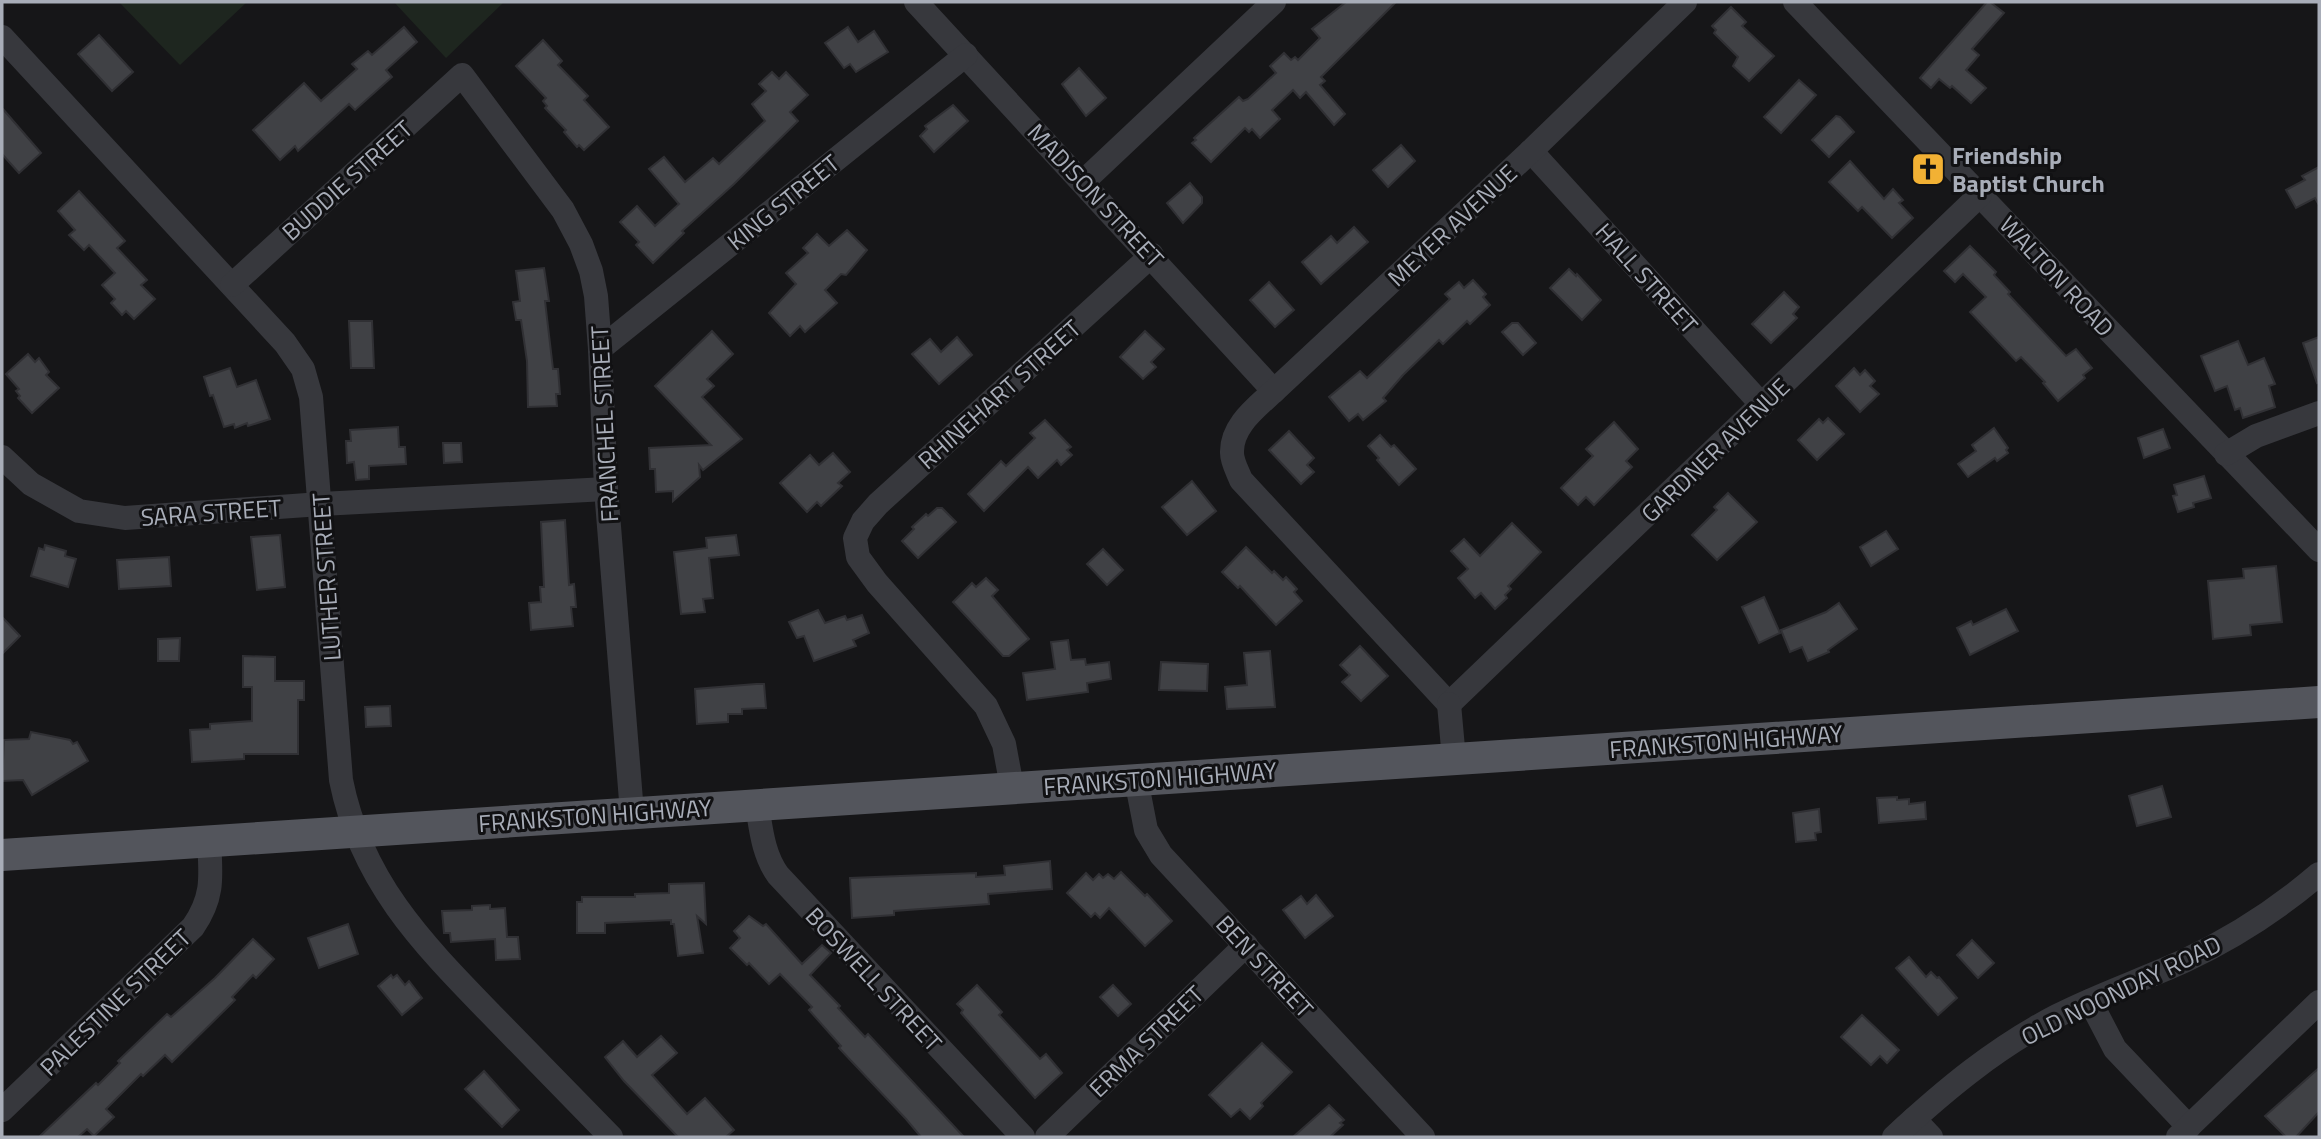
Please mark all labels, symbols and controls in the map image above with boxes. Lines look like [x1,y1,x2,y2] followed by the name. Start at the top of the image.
[274,111,421,249] street label: BUDDIE STREET
[1019,115,1173,275] street label: MADISON STREET
[1952,137,2105,201] place label: Friendship Baptist Church
[719,145,847,259] street label: KING STREET
[1909,150,1947,188] church icon: Friendship Baptist Church
[1379,155,1525,295] street label: MEYER AVENUE
[1991,207,2123,345] street label: WALTON ROAD
[1587,215,1707,342] street label: HALL STREET
[909,310,1089,477] street label: RHINEHART STREET
[581,324,627,523] street label: FRANCHEL STREET
[1632,369,1798,531] street label: GARDNER AVENUE
[139,489,283,535] street label: SARA STREET
[302,491,350,662] street label: LUTHER STREET
[1608,715,1844,767] street label: FRANKSTON HIGHWAY
[1042,752,1278,804] street label: FRANKSTON HIGHWAY
[477,789,713,841] street label: FRANKSTON HIGHWAY
[797,899,951,1060] street label: BOSWELL STREET
[1208,906,1322,1026] street label: BEN STREET
[31,920,199,1084] street label: PALESTINE STREET
[2015,926,2227,1054] street label: OLD NOONDAY ROAD
[1080,977,1212,1105] street label: ERMA STREET

